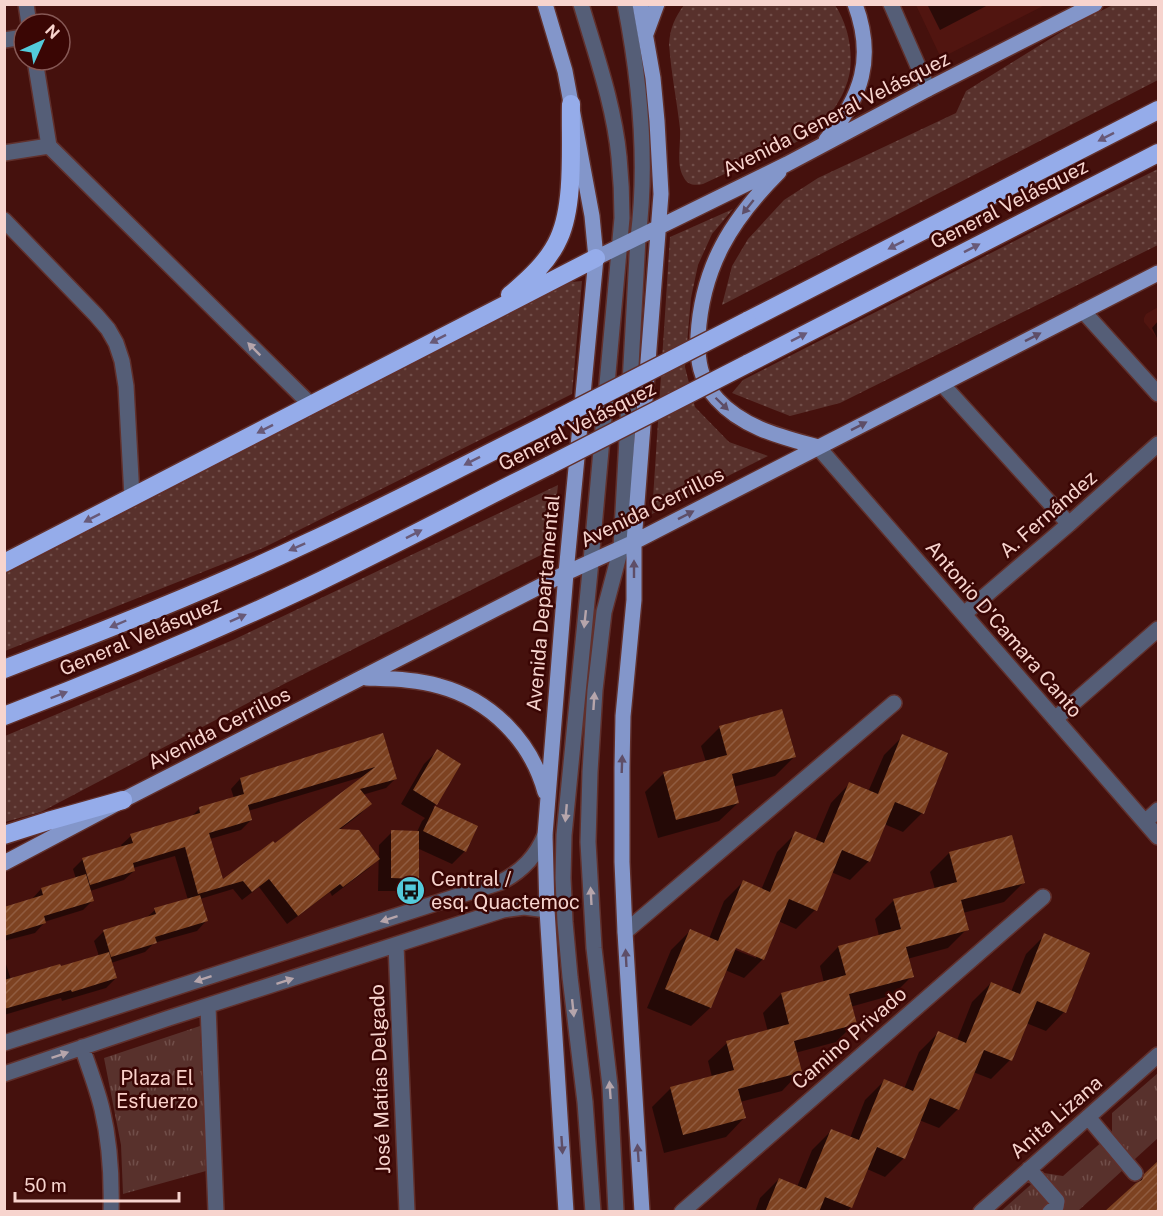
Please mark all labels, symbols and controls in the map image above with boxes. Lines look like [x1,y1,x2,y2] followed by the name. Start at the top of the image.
[12,12,72,72] north arrow
[41,21,63,43] text: N
[718,46,954,182] street label: Avenida General Velásquez
[1098,132,1115,142] one-way arrow
[926,154,1092,254] street label: General Velásquez
[741,199,754,215] one-way arrow
[887,240,904,250] one-way arrow
[963,244,981,254] one-way arrow
[1024,332,1041,342] one-way arrow
[790,333,807,342] one-way arrow
[430,334,447,344] one-way arrow
[248,343,262,357] one-way arrow
[494,376,660,476] street label: General Velásquez
[714,396,728,410] one-way arrow
[851,421,868,431] one-way arrow
[256,423,274,433] one-way arrow
[464,457,481,466] one-way arrow
[576,462,728,552] street label: Avenida Cerrillos
[994,465,1102,563] street label: A. Fernández
[522,494,564,712] street label: Avenida Departamental
[677,510,694,519] one-way arrow
[83,513,100,523] one-way arrow
[406,529,423,539] one-way arrow
[921,536,1087,722] street label: Antonio D'Camara Canto
[289,543,306,552] one-way arrow
[629,560,639,579] one-way arrow
[56,591,224,681] street label: General Velásquez
[580,610,590,629] one-way arrow
[230,614,247,623] one-way arrow
[109,620,127,629] one-way arrow
[144,682,294,774] street label: Avenida Cerrillos
[50,690,68,699] one-way arrow
[590,692,599,711] one-way arrow
[617,754,626,773] one-way arrow
[561,804,570,823] one-way arrow
[431,867,580,914] place label: Central / esq. Quactemoc
[394,874,426,906] bus stop icon: Central / esq. Quactemoc
[586,887,596,906] one-way arrow
[380,914,398,924] one-way arrow
[622,949,631,968] one-way arrow
[194,974,212,984] one-way arrow
[276,976,294,985] one-way arrow
[787,982,911,1094] street label: Camino Privado
[365,984,395,1174] street label: José Matías Delgado
[568,999,578,1018] one-way arrow
[51,1049,69,1059] one-way arrow
[116,1066,198,1113] park label: Plaza El Esfuerzo
[1005,1070,1107,1164] street label: Anita Lizana
[606,1081,615,1100] one-way arrow
[557,1135,566,1154] one-way arrow
[633,1144,642,1163] one-way arrow
[15,1165,178,1203] scale bar
[24,1175,67,1196] text: 50 m

